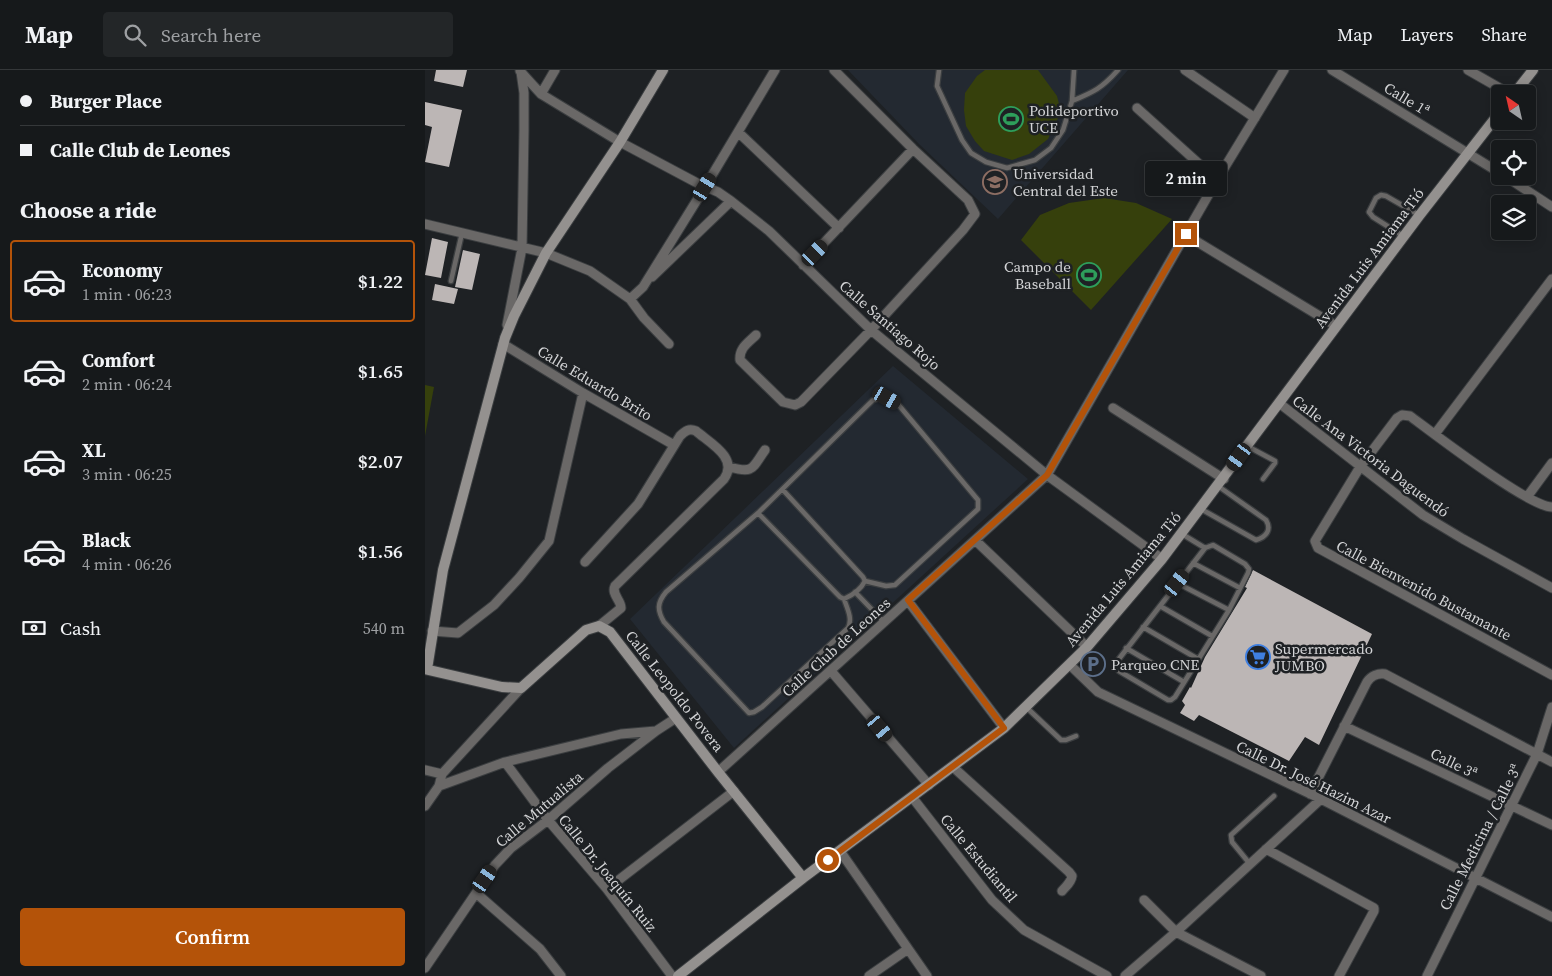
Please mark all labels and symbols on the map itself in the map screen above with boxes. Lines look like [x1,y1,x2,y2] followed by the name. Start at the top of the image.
[1380,77,1434,121] street label: Calle 1ª
[1491,85,1536,130] north arrow
[1029,100,1119,138] place label: Polideportivo UCE
[998,106,1024,132] sports icon: Polideportivo UCE
[1145,161,1227,196] callout: 2 min
[1013,163,1118,201] place label: Universidad Central del Este
[982,169,1008,195] school or university icon: Universidad Central del Este
[690,170,719,204] car
[1309,184,1429,332] street label: Avenida Luis Amiama Tió
[1175,223,1197,245] route end
[799,237,830,269] car
[1004,256,1072,294] place label: Campo de Baseball
[1076,262,1102,288] sports icon: Campo de Baseball
[835,275,945,375] street label: Calle Santiago Rojo
[534,340,656,426] street label: Calle Eduardo Brito
[870,384,903,412] car
[1288,390,1454,522] street label: Calle Ana Victoria Daguendó
[1224,440,1253,474] car
[1060,507,1186,651] street label: Avenida Luis Amiama Tió
[1333,535,1516,645] street label: Calle Bienvenido Bustamante
[1161,567,1192,599] car
[777,592,895,702] street label: Calle Club de Leones
[621,626,729,756] street label: Calle Leopoldo Povera
[1274,638,1373,676] place label: Supermercado JUMBO
[1245,644,1271,670] supermarket icon: Supermercado JUMBO
[1080,651,1106,677] parking icon: Parqueo CNE
[1111,654,1199,675] place label: Parqueo CNE
[864,712,895,744] car
[1233,735,1396,829] street label: Calle Dr. José Hazim Azar
[1427,743,1482,784] street label: Calle 3ª
[1434,760,1526,914] street label: Calle Medicina / Calle 3ª
[491,766,588,852] street label: Calle Mutualista
[936,809,1023,907] street label: Calle Estudiantil
[554,810,662,936] street label: Calle Dr. Joaquín Ruiz
[817,849,839,871] route start
[470,862,499,896] car

